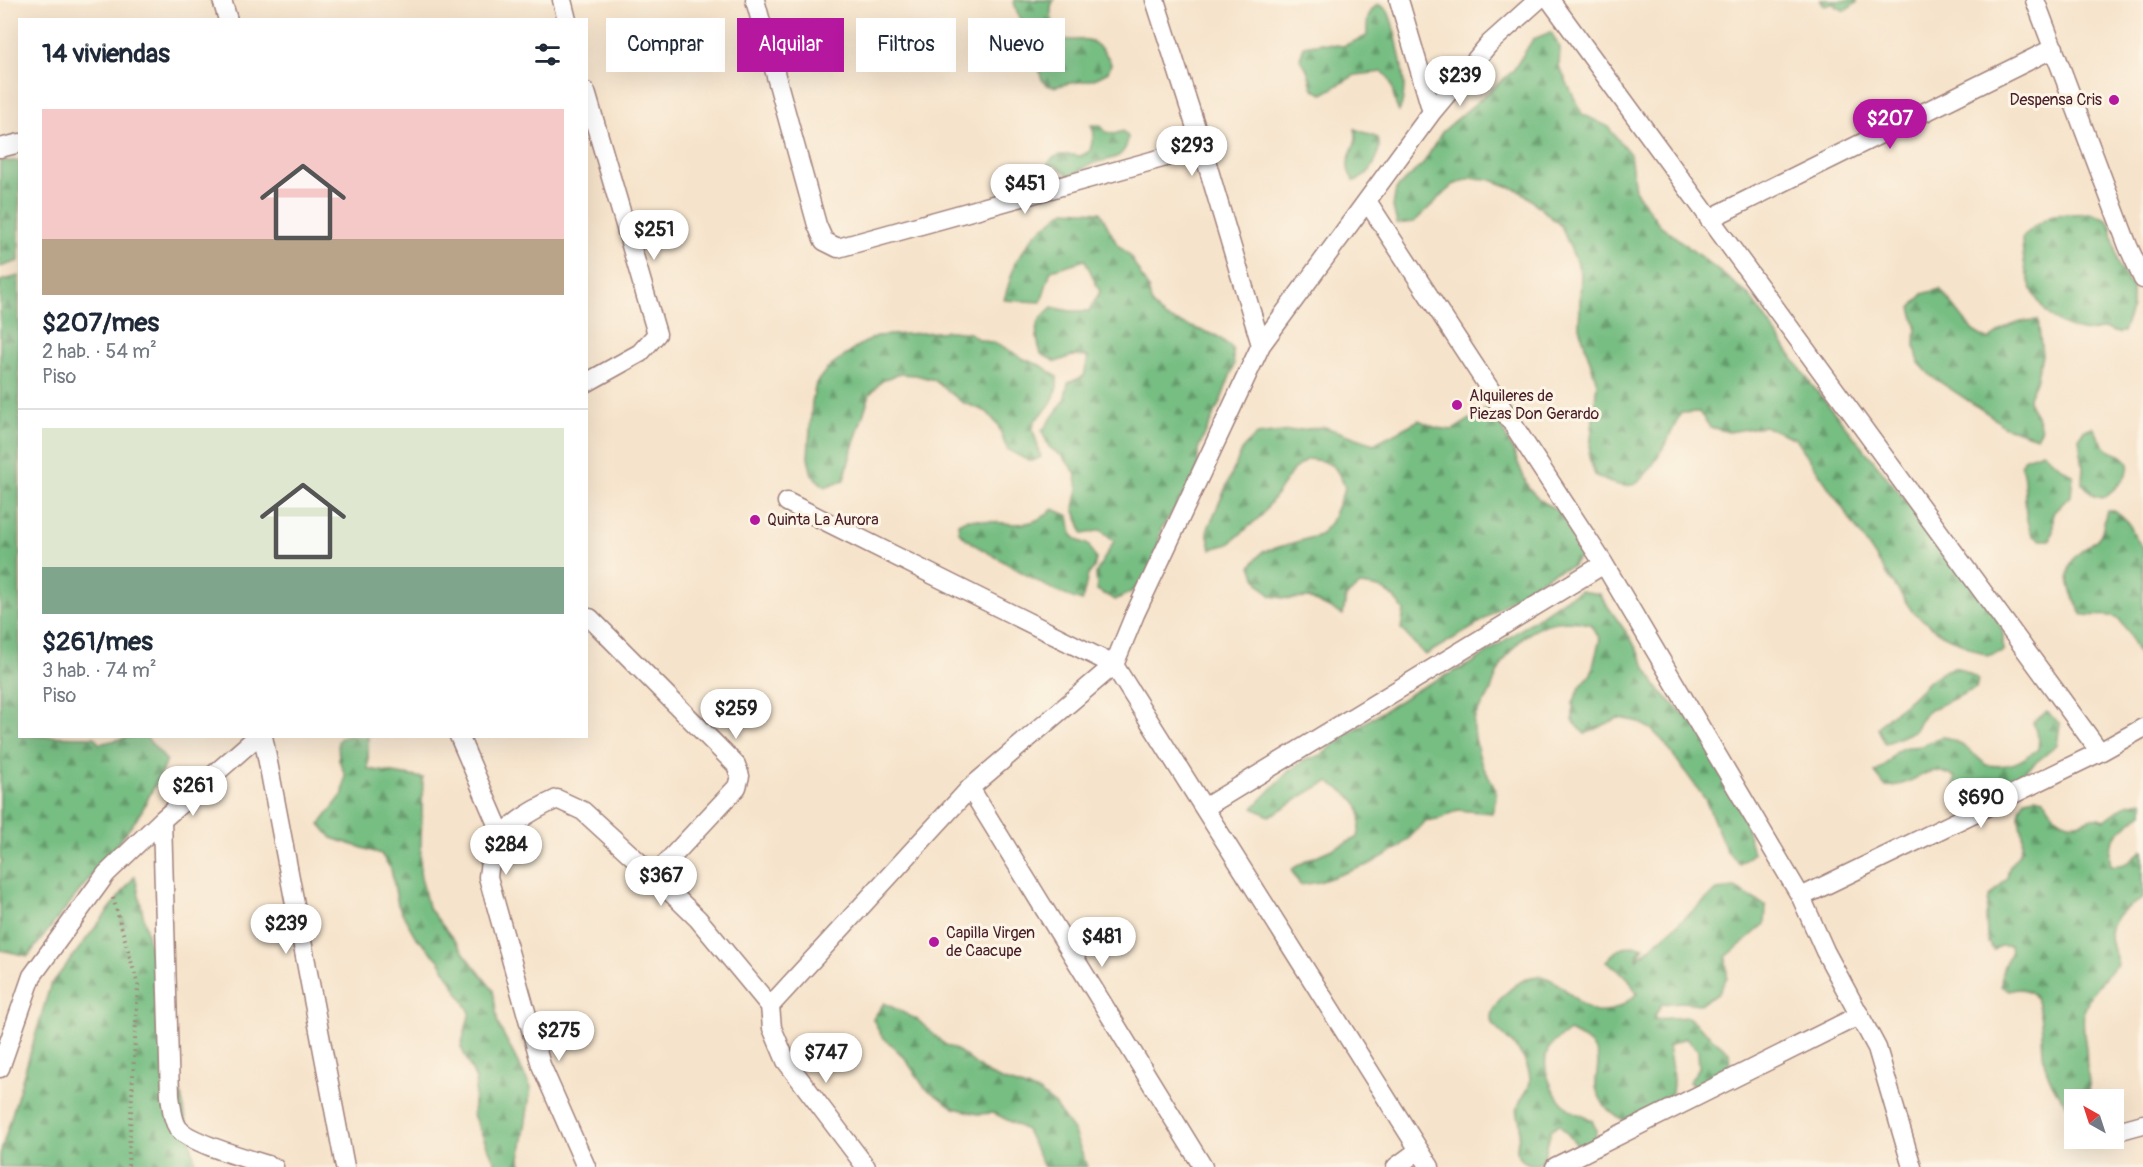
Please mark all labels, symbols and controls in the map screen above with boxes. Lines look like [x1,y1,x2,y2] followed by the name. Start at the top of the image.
[606,18,725,72] chip: Comprar
[737,18,844,72] chip: Alquilar
[856,18,956,72] chip: Filtros
[968,18,1065,72] chip: Nuevo
[42,38,170,70] text: 14 viviendas
[531,38,564,71] icon: filters
[1424,56,1496,107] pin: $239
[1439,63,1481,88] text: $239
[2009,90,2102,110] place label: Despensa Cris
[2107,93,2121,107] marker: Despensa Cris
[1854,99,1926,150] pin: $207
[1867,106,1913,131] text: $207
[1156,126,1228,177] pin: $293
[1170,133,1214,158] text: $293
[249,148,357,256] icon: home
[989,164,1061,215] pin: $451
[1004,171,1046,196] text: $451
[618,210,690,261] pin: $251
[634,217,674,242] text: $251
[42,307,159,339] text: $207/mes
[42,339,157,364] text: 2 hab. · 54 m²
[42,364,76,389] text: Piso
[1469,386,1600,424] place label: Alquileres de Piezas Don Gerardo
[1450,398,1464,412] marker: Alquileres de Piezas Don Gerardo
[249,467,357,575] icon: home
[767,510,879,530] place label: Quinta La Aurora
[748,513,762,527] marker: Quinta La Aurora
[42,626,153,658] text: $261/mes
[42,658,157,683] text: 3 hab. · 74 m²
[42,683,76,708] text: Piso
[700,689,772,740] pin: $259
[714,696,758,721] text: $259
[157,766,229,817] pin: $261
[172,773,214,798] text: $261
[1945,778,2017,829] pin: $690
[1958,785,2004,810] text: $690
[470,825,542,876] pin: $284
[484,832,528,857] text: $284
[625,856,697,907] pin: $367
[639,863,683,888] text: $367
[250,904,322,955] pin: $239
[265,911,307,936] text: $239
[1066,917,1138,968] pin: $481
[946,923,1035,961] place label: Capilla Virgen de Caacupe
[1082,924,1122,949] text: $481
[927,935,941,949] marker: Capilla Virgen de Caacupe
[523,1011,595,1062] pin: $275
[537,1018,581,1043] text: $275
[790,1033,862,1084] pin: $747
[804,1040,848,1065] text: $747
[2064,1089,2124,1149] north arrow
[2064,1089,2124,1149] map controls

